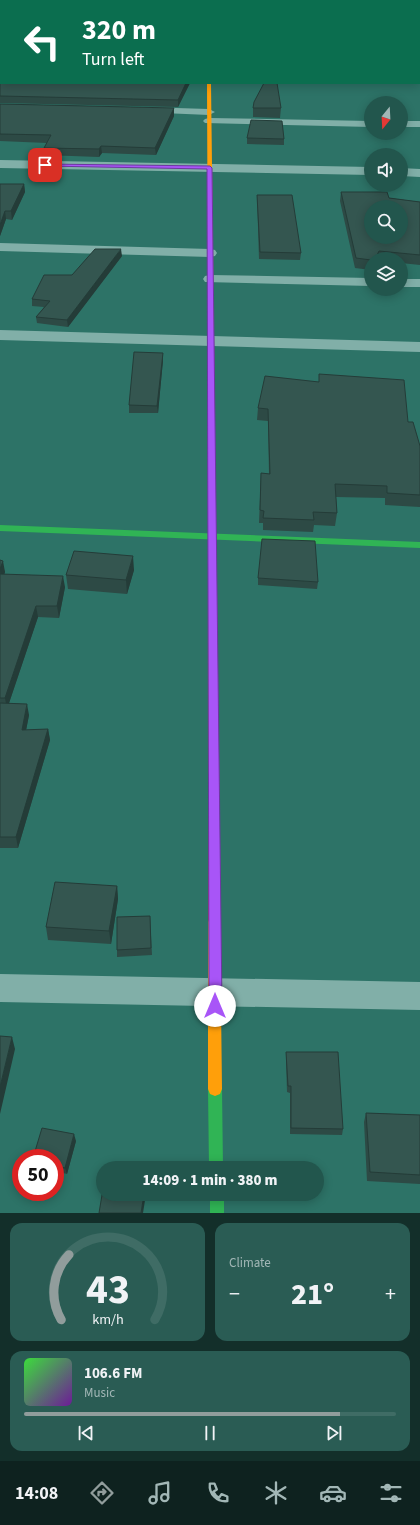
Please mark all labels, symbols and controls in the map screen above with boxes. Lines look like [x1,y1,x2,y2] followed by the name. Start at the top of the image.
[82,10,156,50] text: 320 m
[16,16,68,68] icon: left
[82,47,144,72] text: Turn left
[364,96,408,140] north arrow
[364,96,408,296] map controls
[28,148,62,182] pin
[364,148,408,192] button: sound
[34,154,56,176] icon: arrive
[364,200,408,244] button: search
[364,252,408,296] button: layers
[194,985,236,1027] position arrow
[12,1149,64,1201] speed limit sign: 50
[143,1170,277,1191] text: 14:09 · 1 min · 380 m
[229,1254,271,1272] text: Climate
[86,1260,129,1320] text: 43
[291,1273,334,1316] text: 21°
[229,1278,240,1310] text: −
[385,1278,396,1310] text: +
[92,1309,123,1330] text: km/h
[84,1363,142,1384] text: 106.6 FM
[84,1384,115,1402] text: Music
[75,1422,97,1444] icon: previous
[199,1422,221,1444] icon: pause
[323,1422,345,1444] icon: next
[88,1479,116,1507] icon: directions
[146,1479,174,1507] icon: music
[204,1479,232,1507] icon: phone
[262,1479,290,1507] icon: climate
[319,1479,347,1507] icon: car
[377,1479,405,1507] icon: filters
[15,1481,58,1506] text: 14:08

